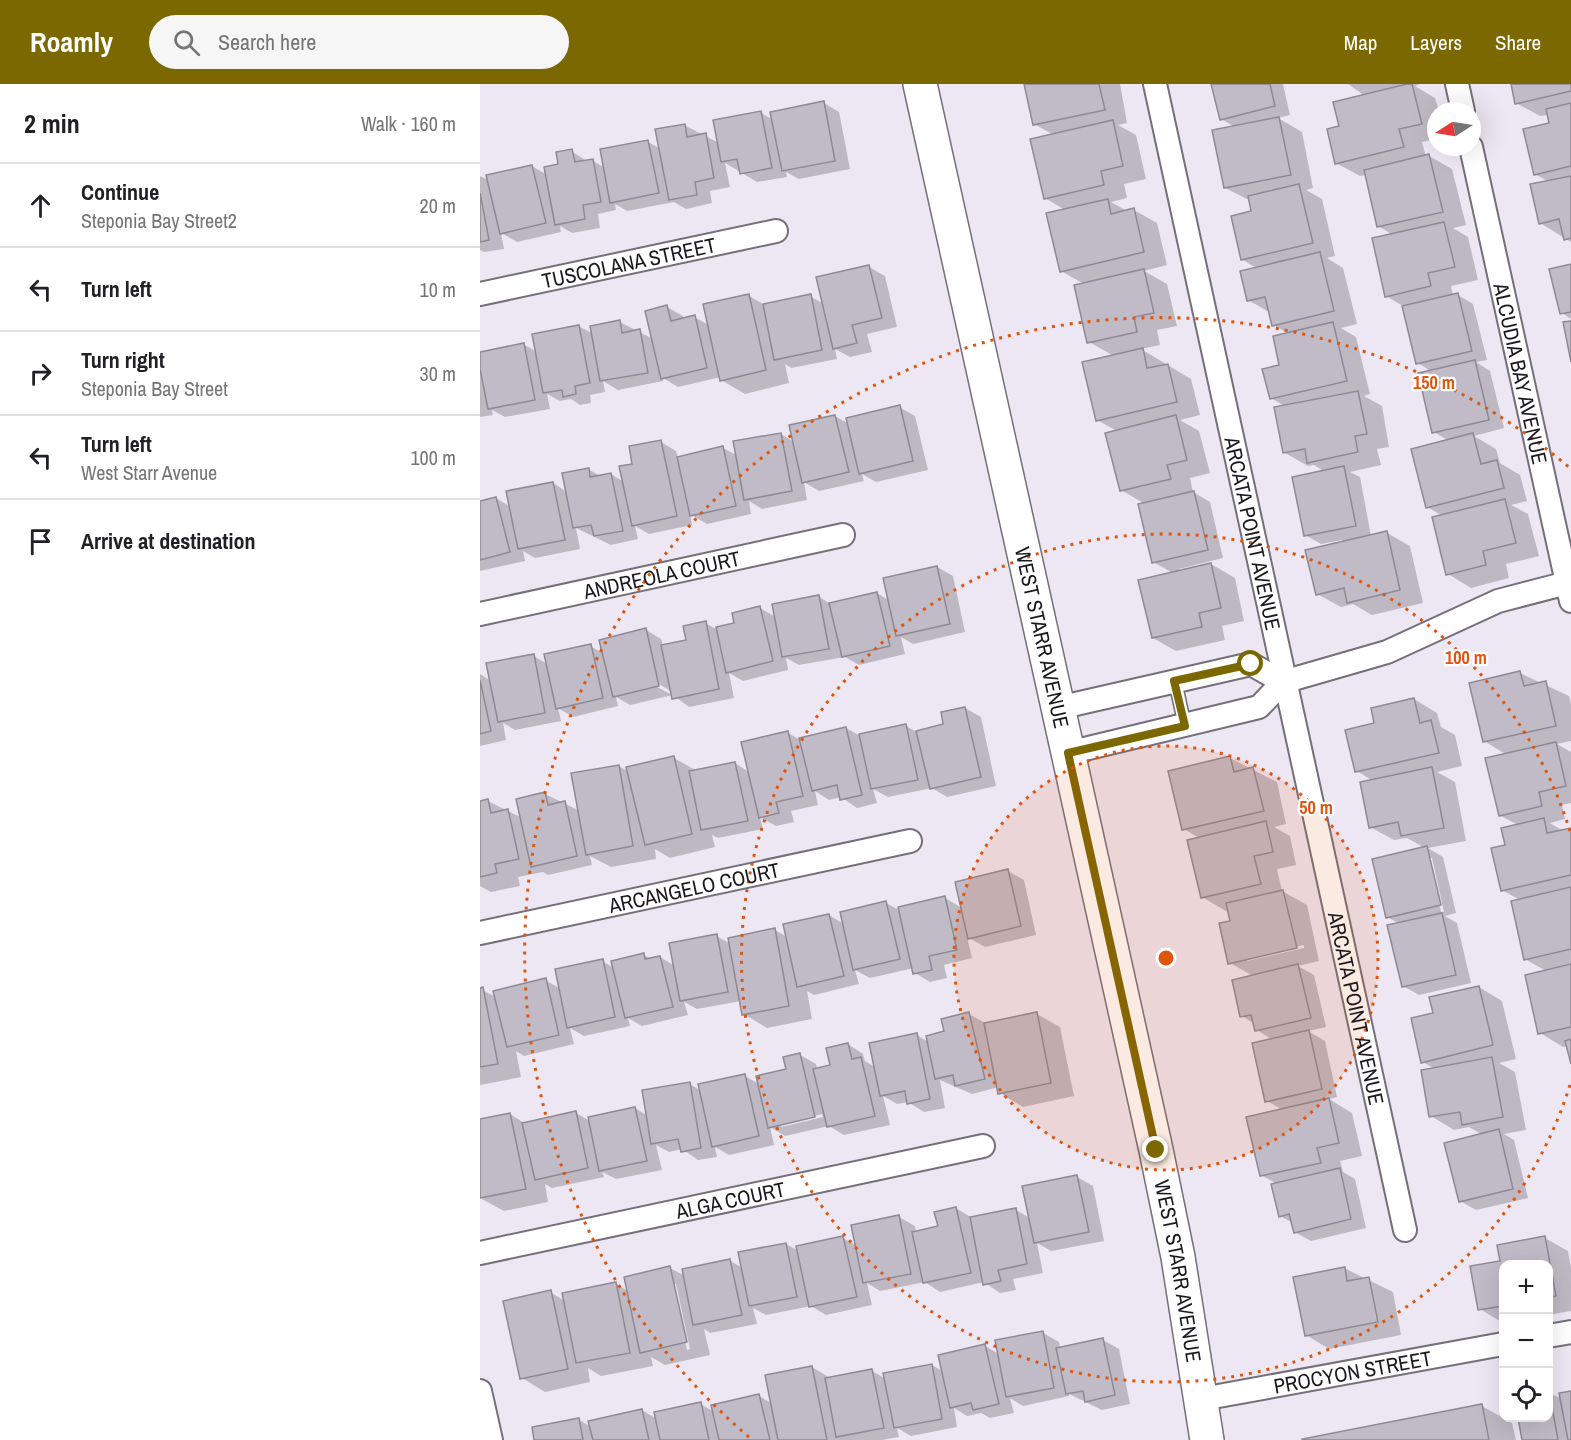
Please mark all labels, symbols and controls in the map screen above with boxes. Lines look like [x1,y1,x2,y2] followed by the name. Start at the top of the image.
[149,15,569,69] search box
[30,23,113,61] text: Roamly
[170,26,203,59] icon: search
[218,27,316,57] text: Search here
[1344,28,1377,57] text: Map
[1410,28,1462,57] text: Layers
[1495,28,1541,57] text: Share
[1427,102,1481,156] north arrow
[24,106,80,141] text: 2 min
[361,110,456,137] text: Walk · 160 m
[81,177,159,207] text: Continue
[24,189,57,222] icon: ahead
[420,192,456,219] text: 20 m
[81,207,237,234] text: Steponia Bay Street2
[539,230,719,295] street label: TUSCOLANA STREET
[24,273,57,306] icon: left
[81,274,152,304] text: Turn left
[420,276,456,303] text: 10 m
[1487,279,1555,467] street label: ALCUDIA BAY AVENUE
[81,345,165,375] text: Turn right
[24,357,57,390] icon: right
[420,360,456,387] text: 30 m
[1413,370,1455,395] text: 150 m
[81,375,228,402] text: Steponia Bay Street
[81,429,152,459] text: Turn left
[1218,433,1288,633] street label: ARCATA POINT AVENUE
[24,441,57,474] icon: left
[410,444,456,471] text: 100 m
[81,459,217,486] text: West Starr Avenue
[24,525,57,558] icon: arrive
[81,526,255,556] text: Arrive at destination
[580,543,743,606] street label: ANDREOLA COURT
[1008,544,1077,731] street label: WEST STARR AVENUE
[1445,645,1487,670] text: 100 m
[1237,650,1263,676] route start
[1299,795,1333,820] text: 50 m
[605,855,783,920] street label: ARCANGELO COURT
[1321,908,1392,1108] street label: ARCATA POINT AVENUE
[1156,948,1176,968] centre of rings
[1142,1136,1168,1162] route end
[672,1174,788,1226] street label: ALGA COURT
[1148,1177,1209,1364] street label: WEST STARR AVENUE
[1499,1260,1553,1422] map controls
[1499,1260,1553,1314] button: +
[1499,1314,1553,1368] button: −
[1271,1343,1434,1400] street label: PROCYON STREET
[1499,1368,1553,1422] button: locate

